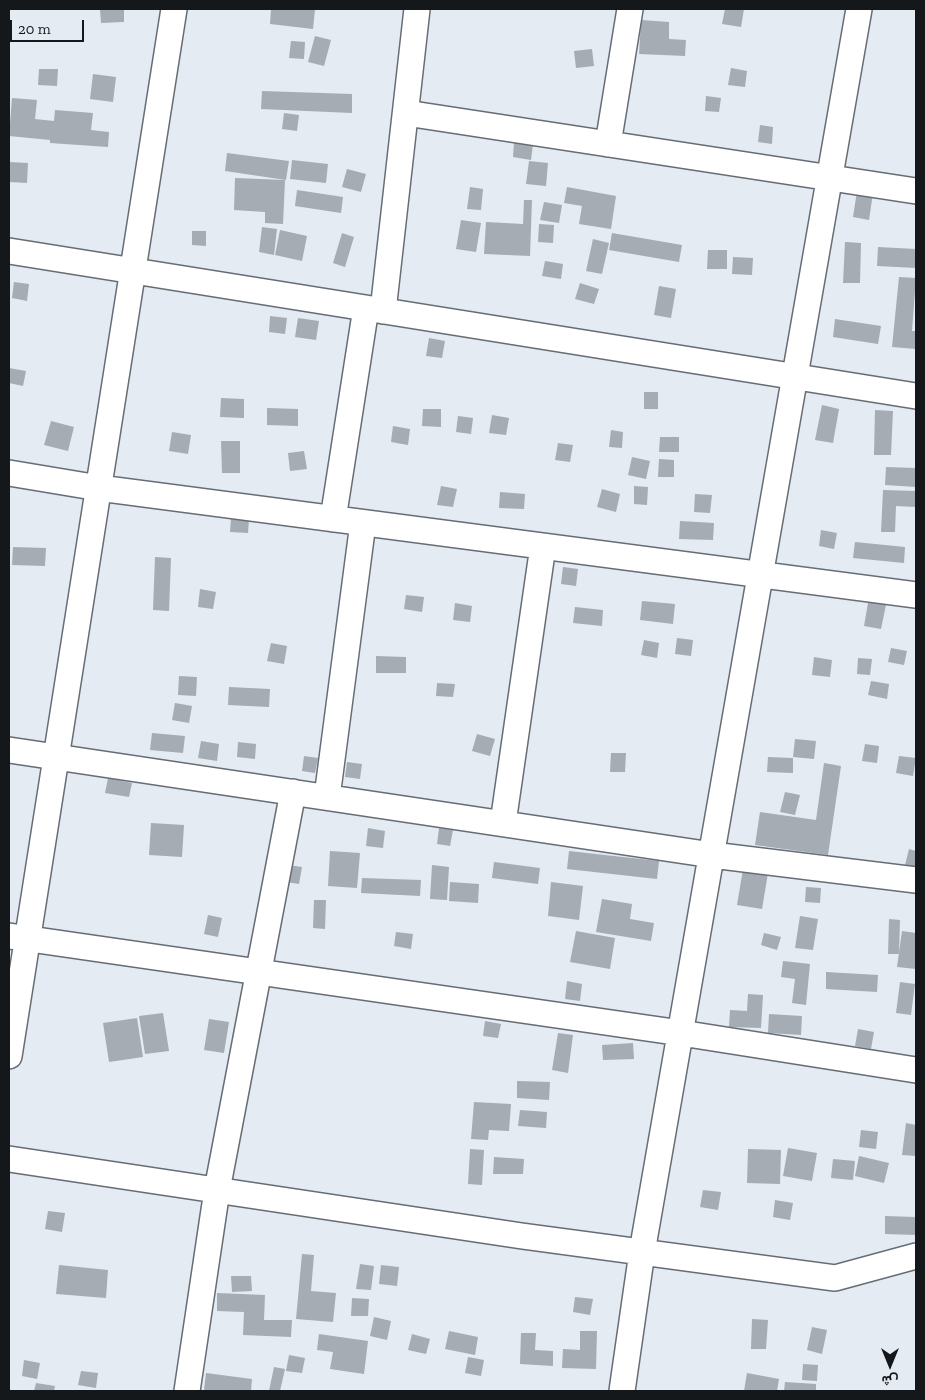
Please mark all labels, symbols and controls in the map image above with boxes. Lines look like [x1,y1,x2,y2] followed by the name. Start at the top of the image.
[12,10,86,42] scale bar
[18,20,51,38] text: 20 m
[865,1340,915,1390] north arrow
[882,1372,898,1389] text: ش

